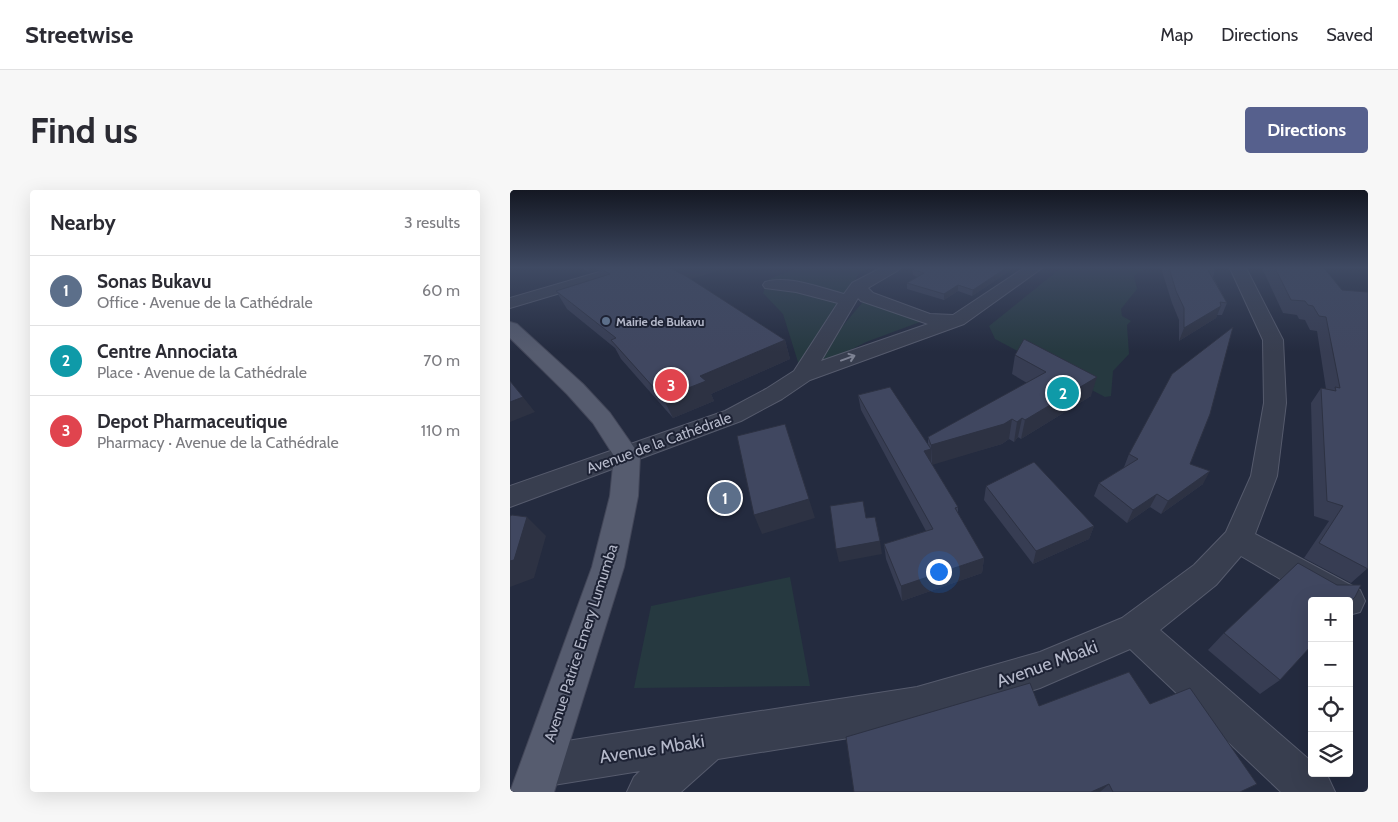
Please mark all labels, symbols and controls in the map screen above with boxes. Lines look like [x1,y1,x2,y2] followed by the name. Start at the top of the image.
[25,20,133,49] text: Streetwise
[1160,24,1193,46] text: Map
[1221,24,1298,46] text: Directions
[1326,24,1373,46] text: Saved
[1245,107,1368,153] button: Directions
[30,109,138,152] text: Find us
[50,210,116,235] text: Nearby
[404,213,460,232] text: 3 results
[97,270,212,293] text: Sonas Bukavu
[63,281,69,300] text: 1
[422,281,460,300] text: 60 m
[97,293,313,312] text: Office · Avenue de la Cathédrale
[616,314,704,329] place label: Mairie de Bukavu
[600,315,612,327] marker: Mairie de Bukavu
[97,340,237,363] text: Centre Annociata
[62,351,70,370] text: 2
[423,351,460,370] text: 70 m
[840,353,855,362] one-way arrow
[97,363,307,382] text: Place · Avenue de la Cathédrale
[655,366,687,404] pin: 3
[1047,374,1079,412] pin: 2
[584,408,734,478] street label: Avenue de la Cathédrale
[97,410,287,433] text: Depot Pharmaceutique
[62,421,70,440] text: 3
[421,421,460,440] text: 110 m
[97,433,339,452] text: Pharmacy · Avenue de la Cathédrale
[709,479,741,517] pin: 1
[540,541,622,744] street label: Avenue Patrice Emery Lumumba
[926,559,952,585] your location
[1308,597,1353,777] map controls
[1308,597,1353,642] button: +
[993,636,1101,692] street label: Avenue Mbaki
[1308,642,1353,687] button: −
[1308,687,1353,732] button: locate
[598,730,706,768] street label: Avenue Mbaki
[1308,732,1353,777] button: layers

